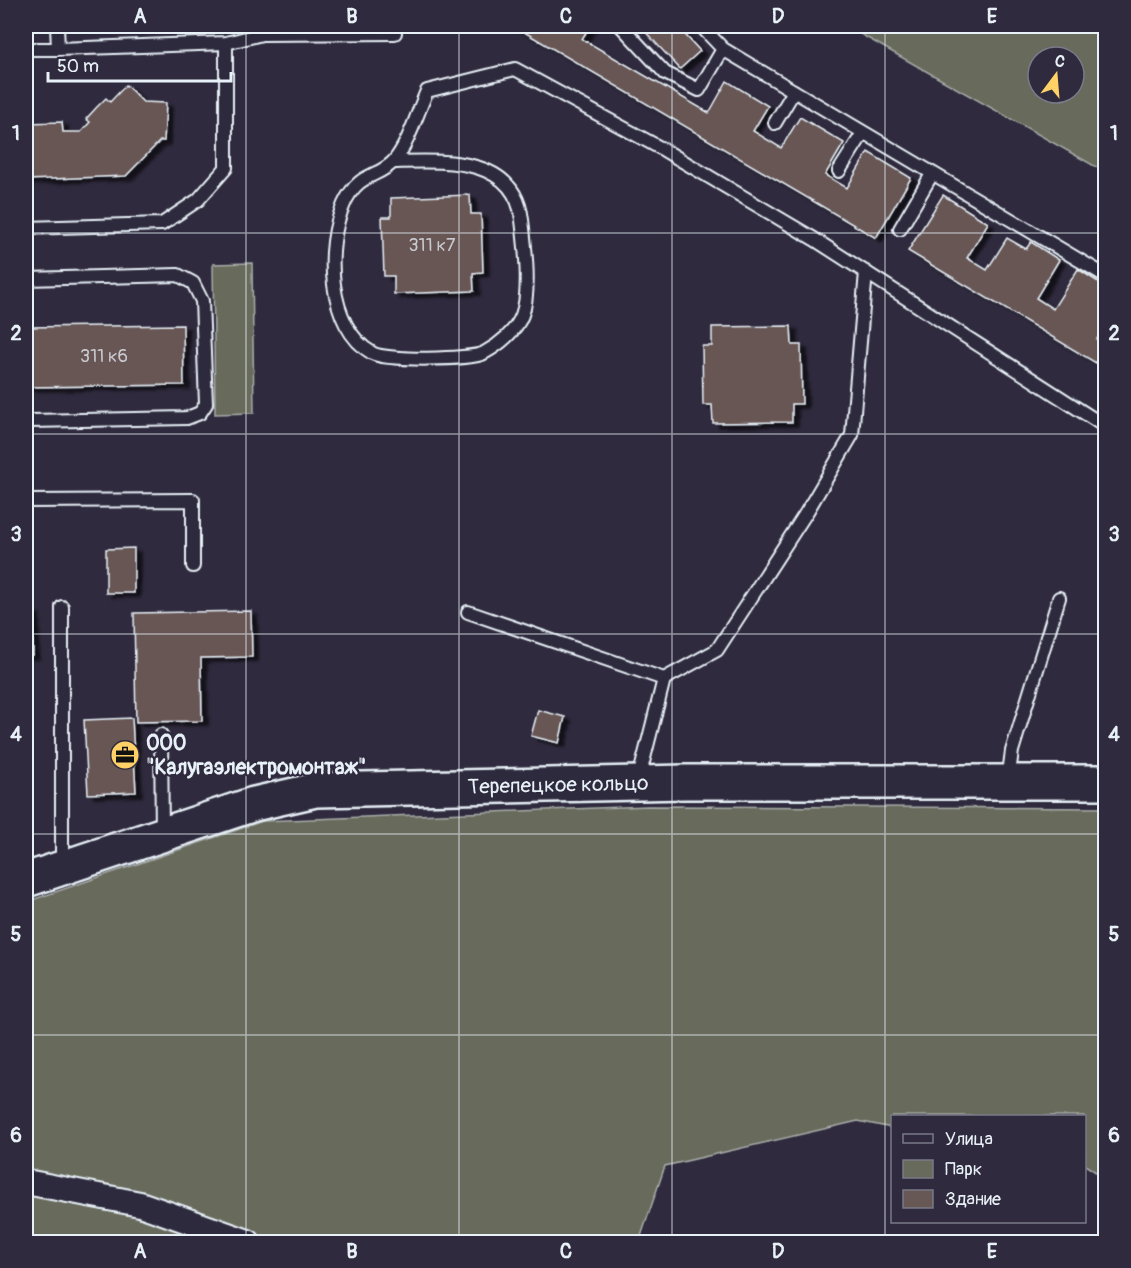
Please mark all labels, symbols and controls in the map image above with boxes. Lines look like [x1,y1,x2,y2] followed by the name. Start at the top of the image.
[134,4,147,29] text: A
[346,4,358,29] text: B
[560,4,572,29] text: C
[772,4,785,29] text: D
[987,4,998,29] text: E
[48,45,231,83] scale bar
[1026,45,1086,105] north arrow
[1052,51,1067,73] text: С
[57,55,99,78] text: 50 m
[12,121,20,146] text: 1
[1110,121,1118,146] text: 1
[409,234,456,257] house number: 311 к7
[10,321,22,346] text: 2
[1108,321,1120,346] text: 2
[80,345,128,368] house number: 311 к6
[10,522,22,547] text: 3
[1108,522,1120,547] text: 3
[10,722,22,747] text: 4
[1108,722,1120,747] text: 4
[146,730,366,781] place label: ООО "Калугаэлектромонтаж"
[109,739,141,771] office icon: ООО "Калугаэлектромонтаж"
[467,770,649,801] street label: Терепецкое кольцо
[11,922,22,947] text: 5
[1109,922,1120,947] text: 5
[891,1115,1086,1223] legend
[10,1123,22,1148] text: 6
[1108,1123,1120,1148] text: 6
[945,1128,993,1151] text: Улица
[945,1158,982,1181] text: Парк
[945,1188,1001,1211] text: Здание
[134,1239,147,1264] text: A
[346,1239,358,1264] text: B
[560,1239,572,1264] text: C
[772,1239,785,1264] text: D
[987,1239,998,1264] text: E

